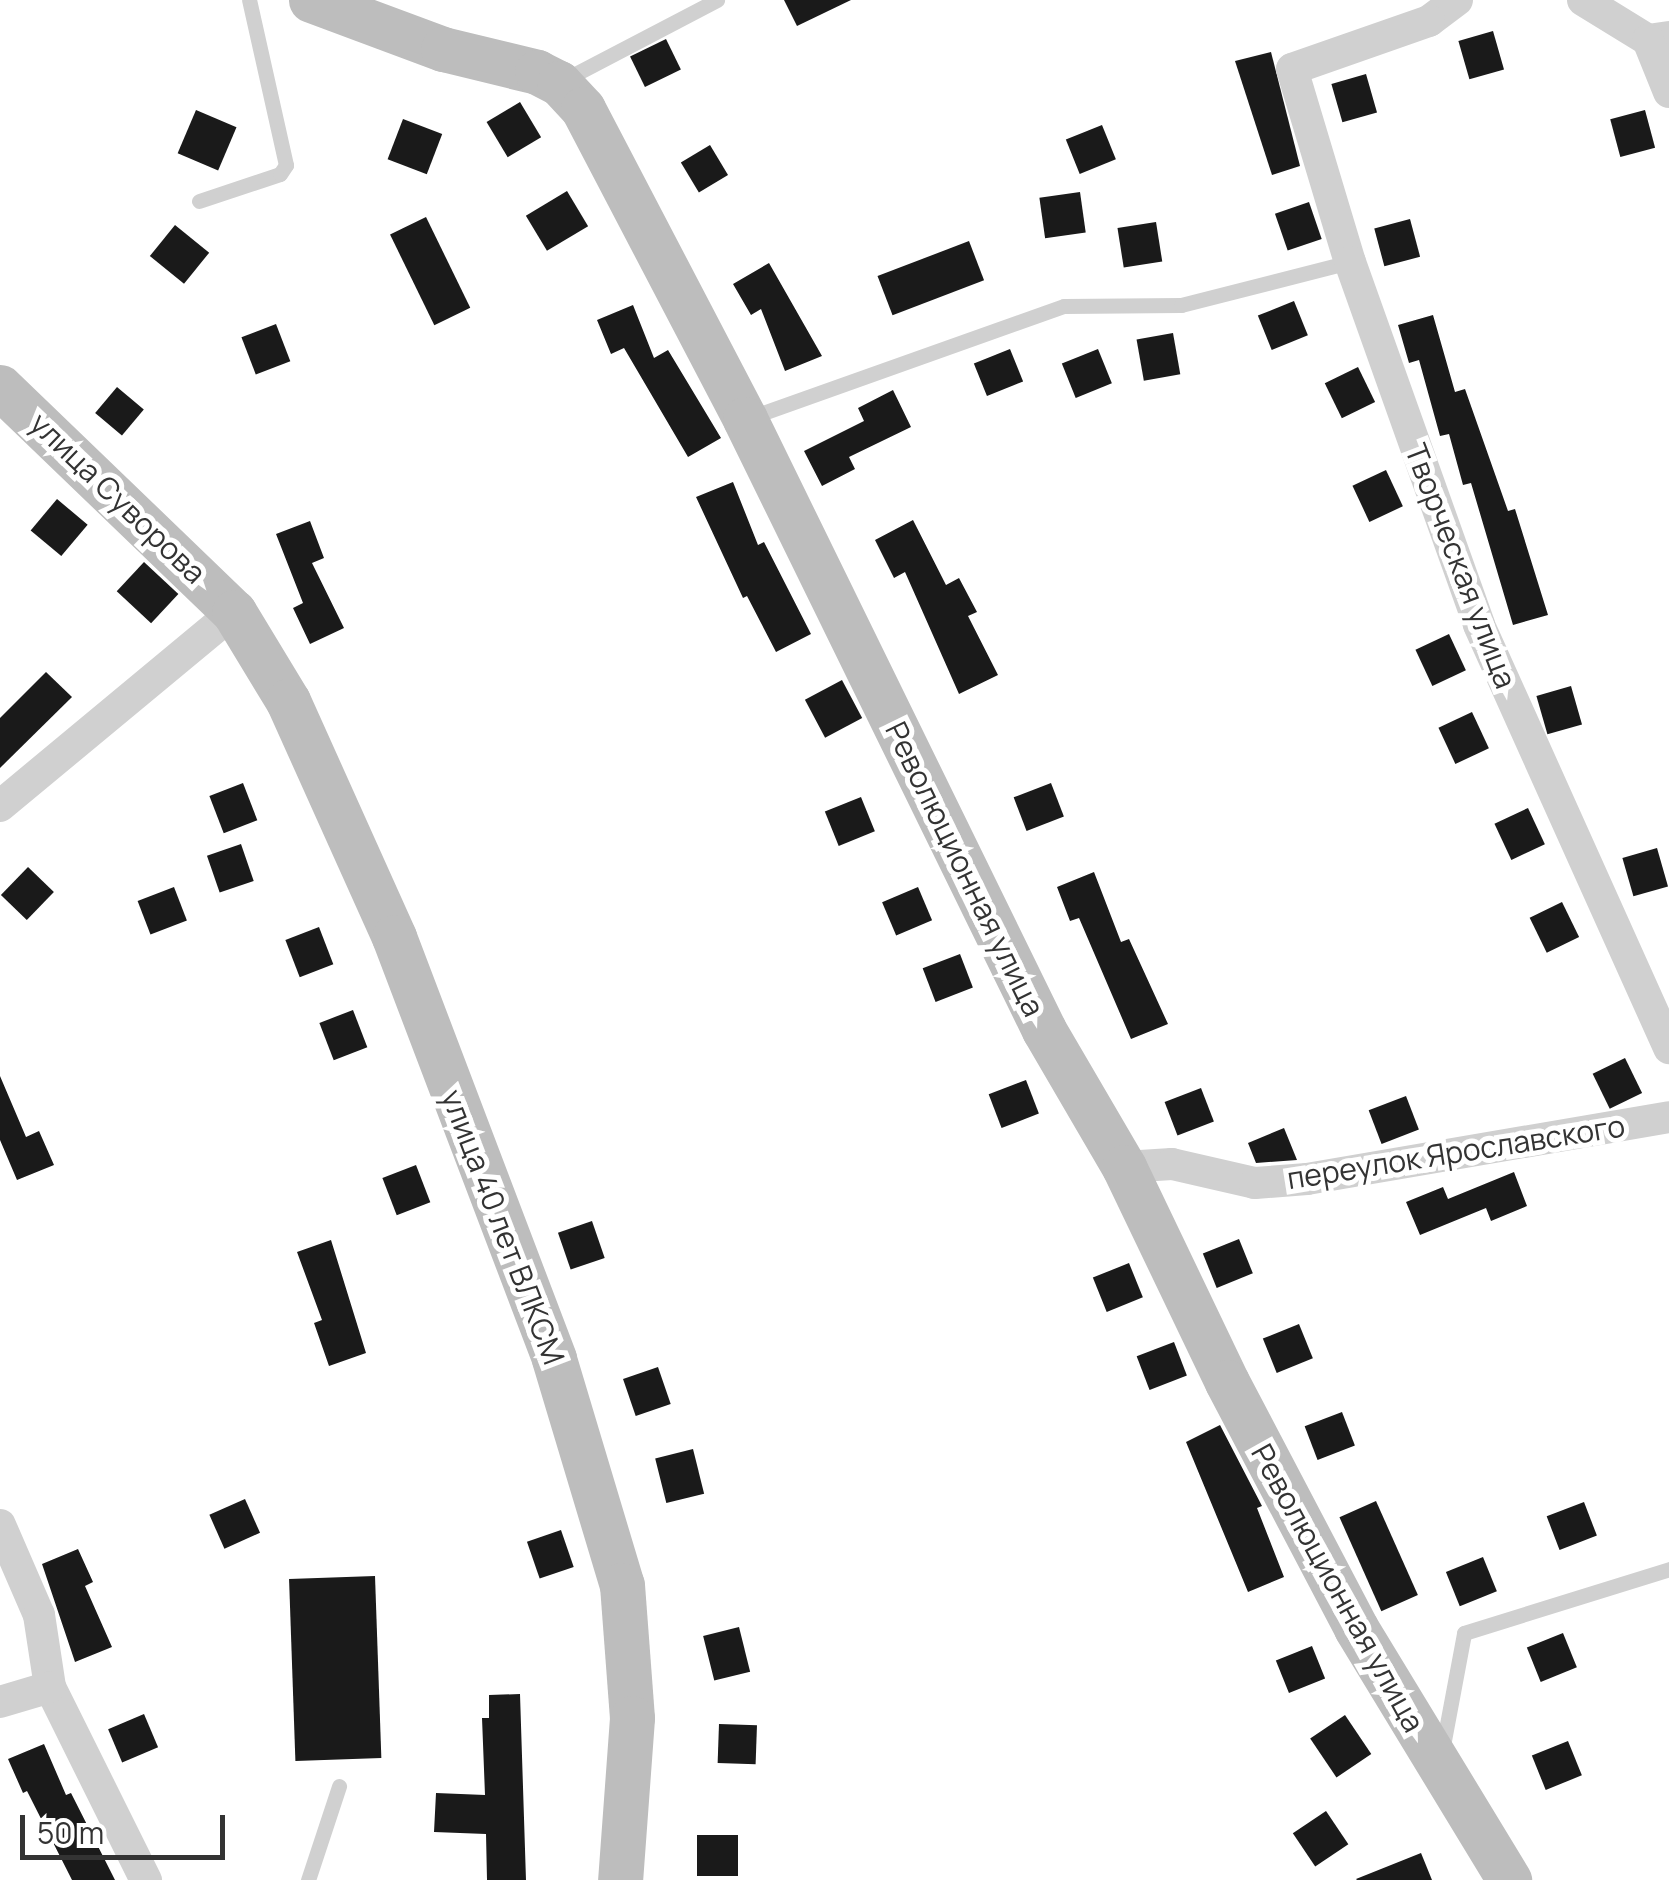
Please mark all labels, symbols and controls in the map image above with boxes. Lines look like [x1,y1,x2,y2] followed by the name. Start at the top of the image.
[23,405,213,591] street label: улица Суворова
[1398,439,1524,693] street label: Творческая улица
[878,716,1052,1022] street label: Революционная улица
[434,1085,572,1369] street label: улица 40 лет ВЛКСМ
[1284,1108,1628,1196] street label: переулок Ярославского
[1244,1438,1432,1738] street label: Революционная улица
[25,1795,230,1857] scale bar
[37,1812,104,1853] text: 50 m

